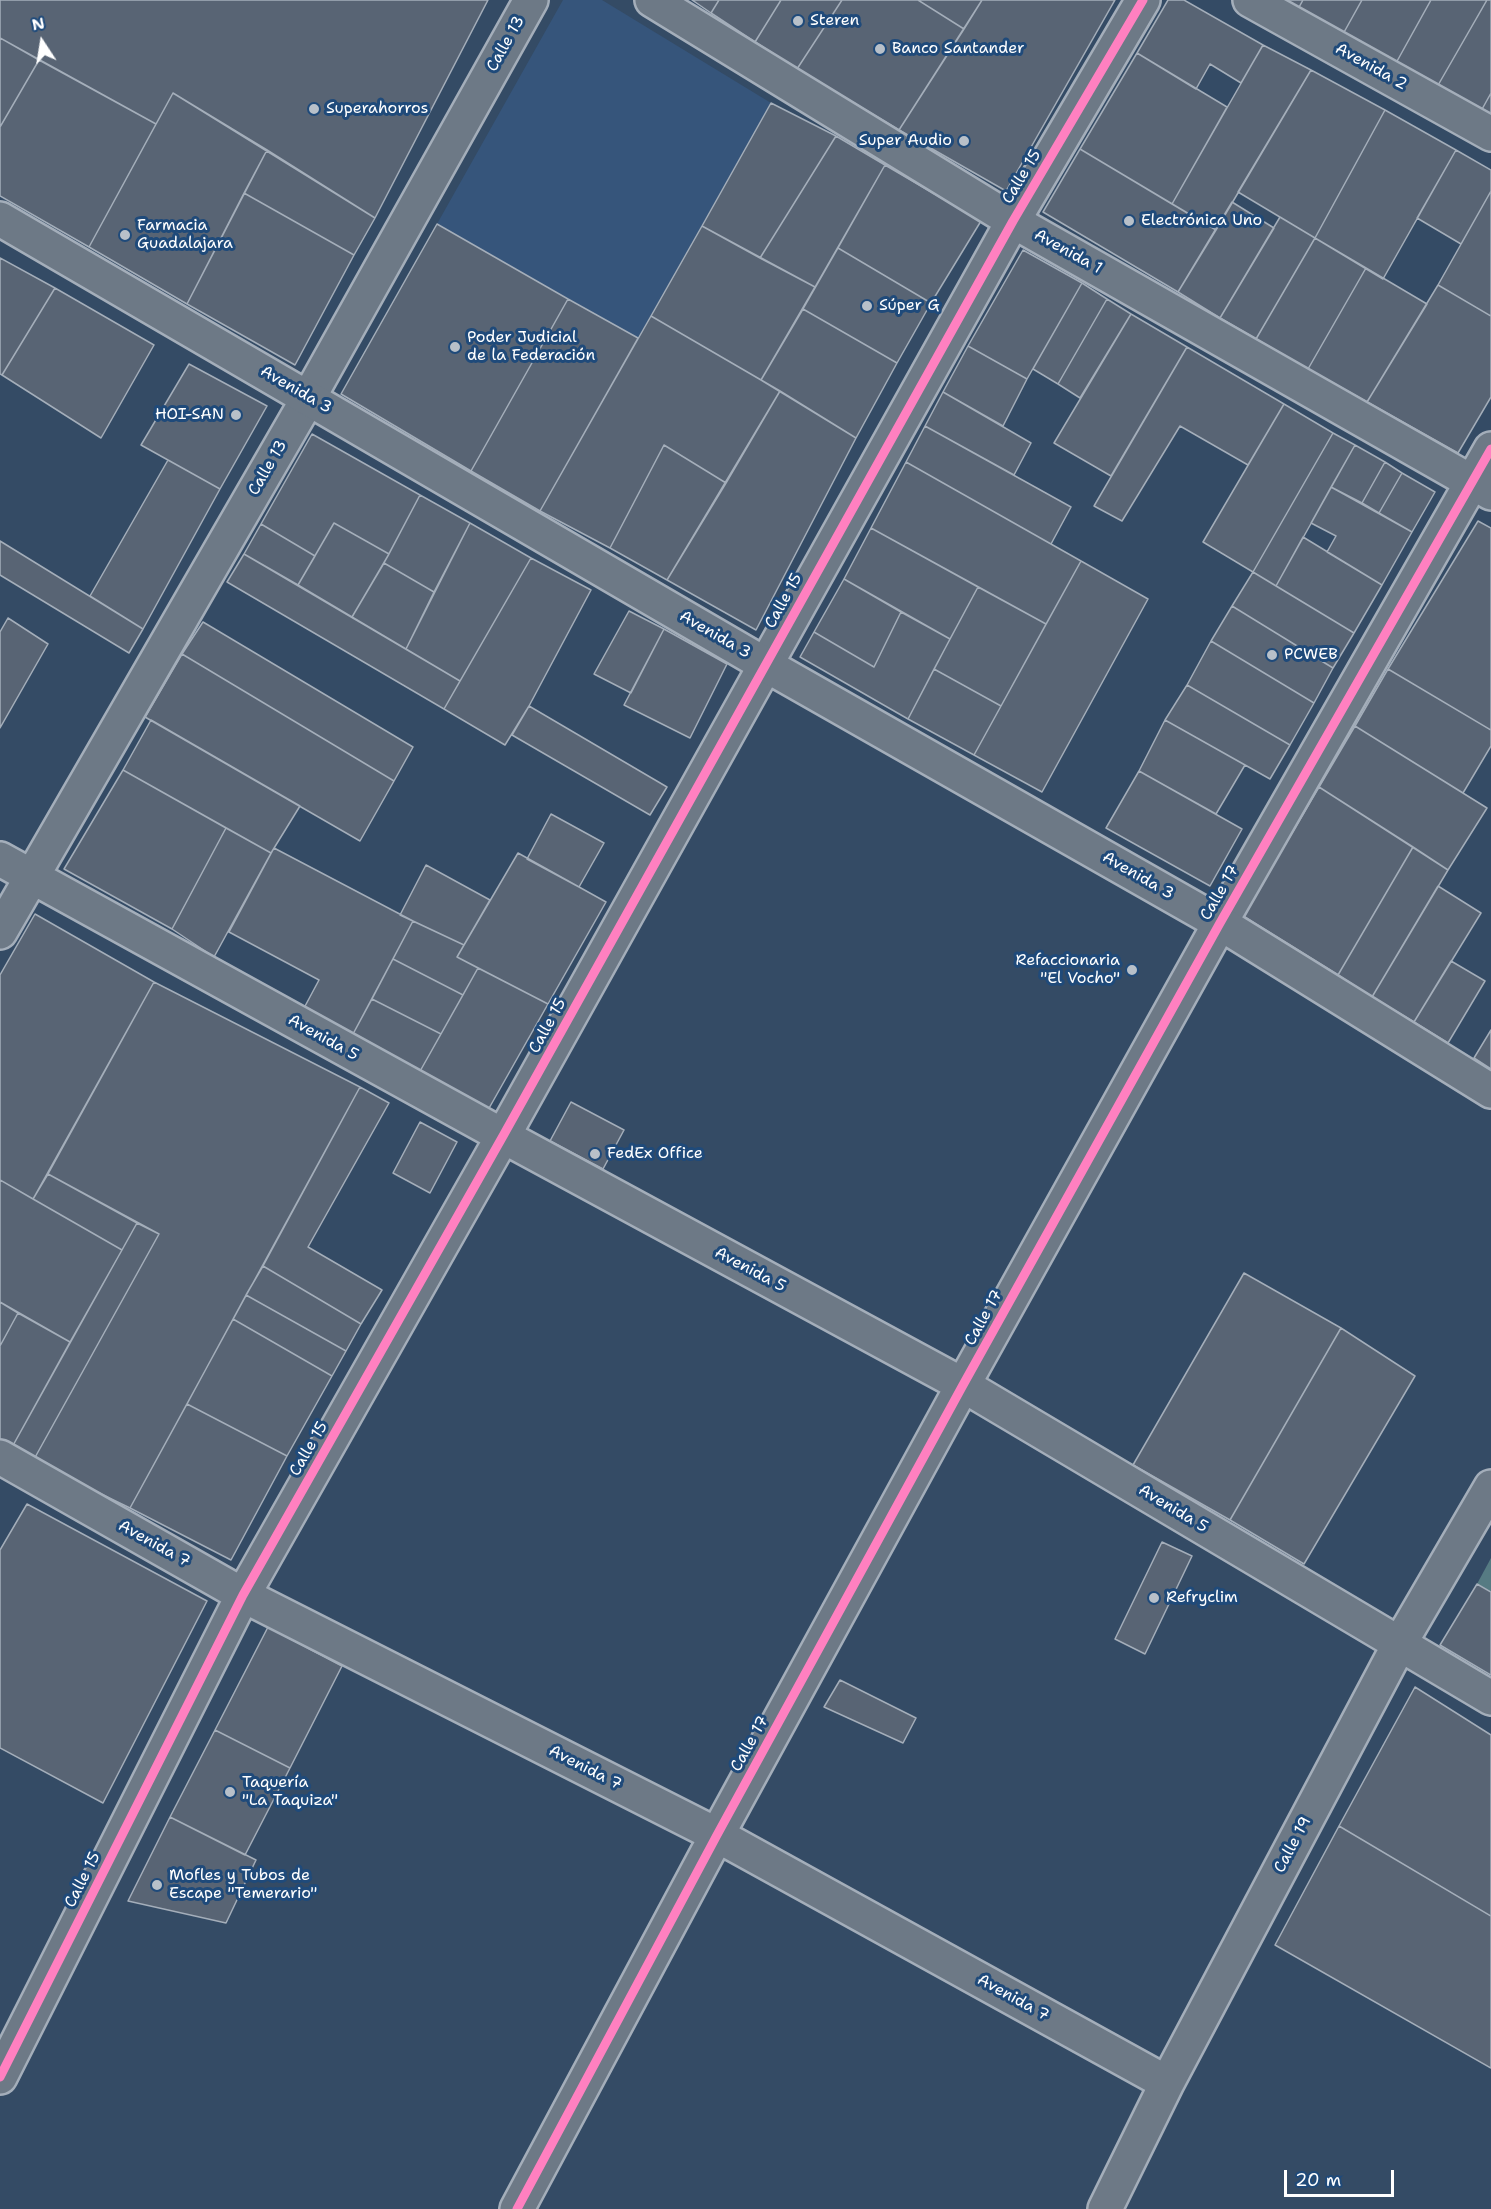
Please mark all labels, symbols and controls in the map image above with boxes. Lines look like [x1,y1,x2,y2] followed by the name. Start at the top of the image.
[810,11,859,31] place label: Steren
[12,12,72,72] north arrow
[30,12,47,35] text: N
[483,13,529,75] street label: Calle 13
[791,14,805,28] marker: Steren
[892,39,1025,59] place label: Banco Santander
[1332,39,1410,95] street label: Avenida 2
[873,42,887,56] marker: Banco Santander
[326,99,428,119] place label: Superahorros
[307,102,321,116] marker: Superahorros
[859,131,952,151] place label: Super Audio
[957,134,971,148] marker: Super Audio
[998,146,1046,208] street label: Calle 15
[1141,211,1262,231] place label: Electrónica Uno
[1122,214,1136,228] marker: Electrónica Uno
[137,216,233,254] place label: Farmacia Guadalajara
[1031,225,1105,279] street label: Avenida 1
[118,228,132,242] marker: Farmacia Guadalajara
[879,296,940,316] place label: Súper G
[860,299,874,313] marker: Súper G
[467,328,595,366] place label: Poder Judicial de la Federación
[448,340,462,354] marker: Poder Judicial de la Federación
[257,362,335,418] street label: Avenida 3
[155,405,224,425] place label: HOI-SAN
[229,408,243,422] marker: HOI-SAN
[245,437,291,499] street label: Calle 13
[761,570,807,632] street label: Calle 15
[676,607,754,663] street label: Avenida 3
[1284,645,1338,665] place label: PCWEB
[1265,648,1279,662] marker: PCWEB
[1099,848,1177,904] street label: Avenida 3
[1197,862,1243,924] street label: Calle 17
[1016,951,1120,989] place label: Refaccionaria "El Vocho"
[1125,963,1139,977] marker: Refaccionaria "El Vocho"
[525,995,571,1057] street label: Calle 15
[284,1011,362,1065] street label: Avenida 5
[607,1144,703,1164] place label: FedEx Office
[588,1147,602,1161] marker: FedEx Office
[711,1243,789,1297] street label: Avenida 5
[961,1287,1007,1349] street label: Calle 17
[286,1418,332,1480] street label: Calle 15
[1135,1481,1211,1537] street label: Avenida 5
[115,1516,193,1572] street label: Avenida 7
[1166,1588,1238,1608] place label: Refryclim
[1147,1591,1161,1605] marker: Refryclim
[727,1713,773,1775] street label: Calle 17
[545,1741,625,1795] street label: Avenida 7
[242,1773,338,1811] place label: Taquería "La Taquiza"
[223,1785,237,1799] marker: Taquería "La Taquiza"
[1270,1814,1316,1876] street label: Calle 19
[61,1849,105,1911] street label: Calle 15
[169,1866,317,1904] place label: Mofles y Tubos de Escape "Temerario"
[150,1878,164,1892] marker: Mofles y Tubos de Escape "Temerario"
[974,1970,1052,2026] street label: Avenida 7
[1287,2158,1396,2196] scale bar
[1295,2168,1341,2192] text: 20 m

